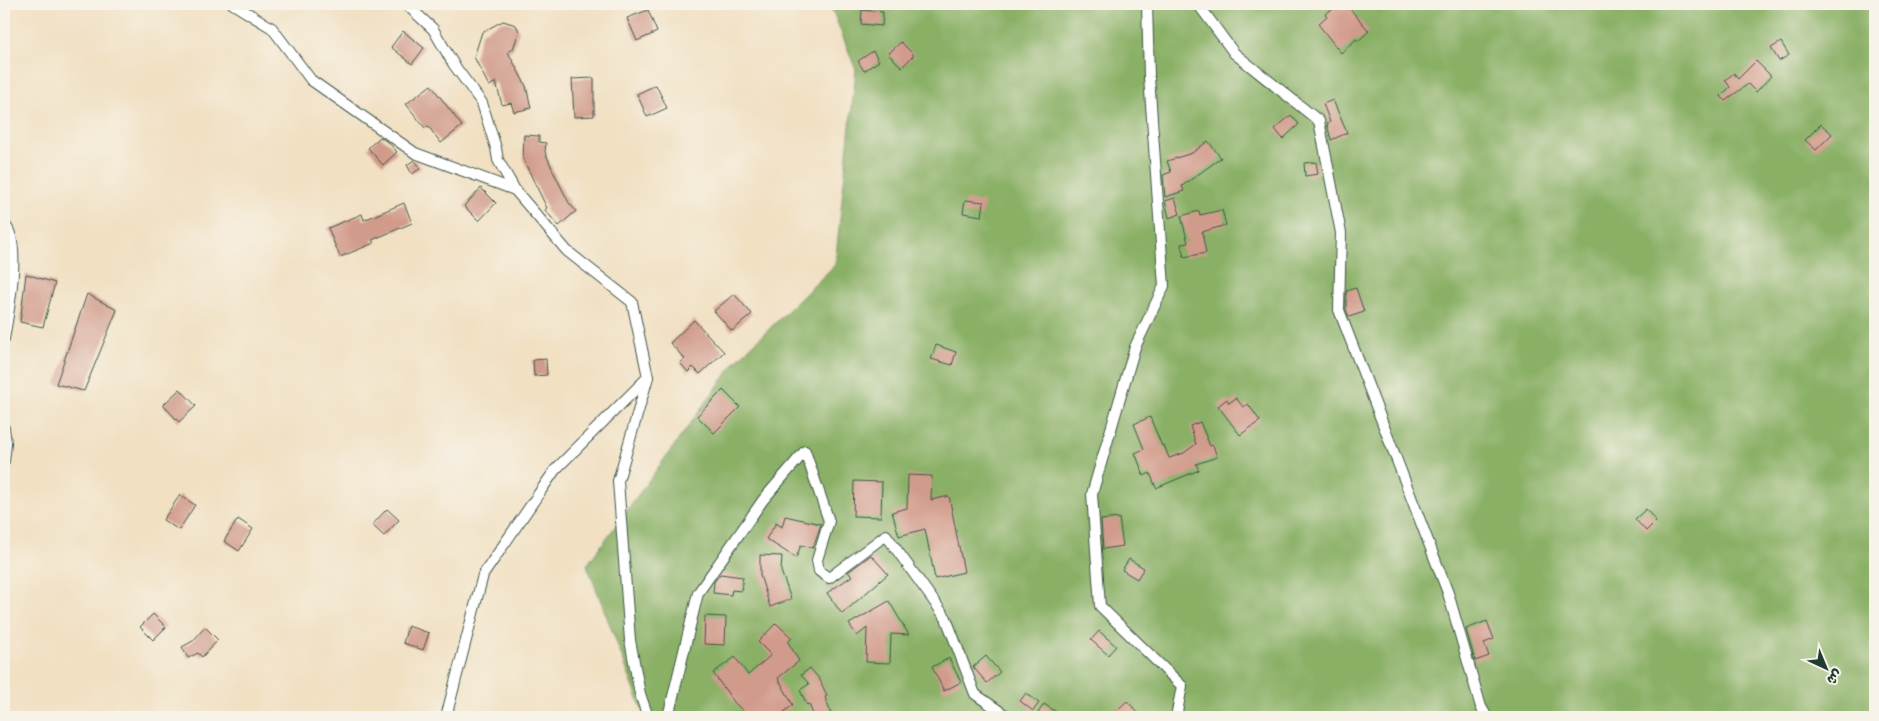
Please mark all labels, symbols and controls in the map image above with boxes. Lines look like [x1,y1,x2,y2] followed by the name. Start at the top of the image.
[1802,644,1852,694] north arrow
[1821,663,1846,688] text: ش

